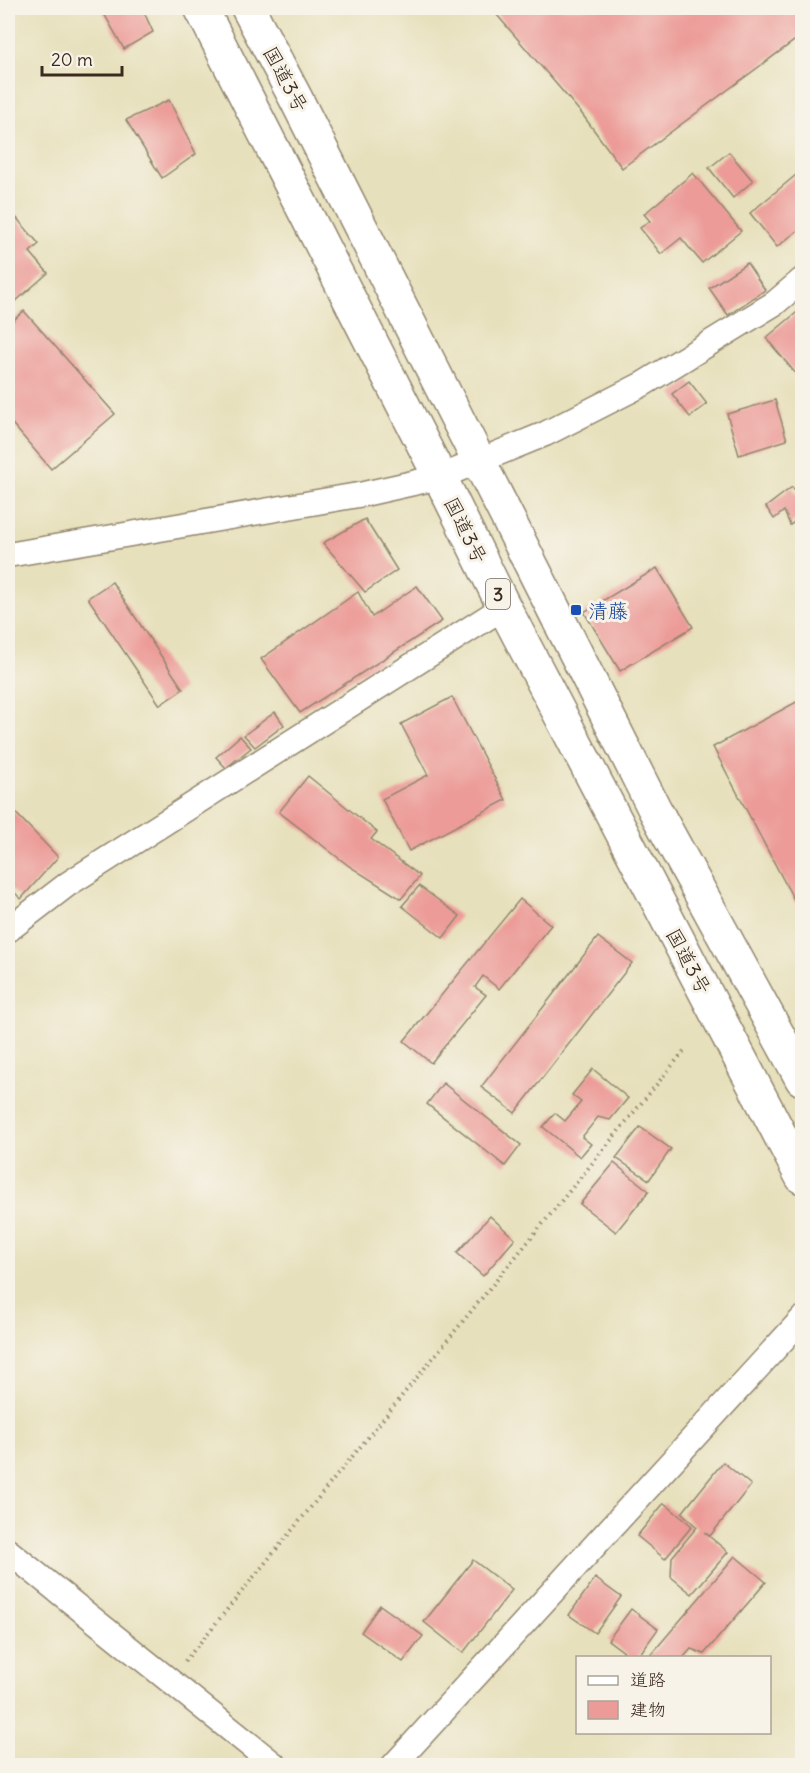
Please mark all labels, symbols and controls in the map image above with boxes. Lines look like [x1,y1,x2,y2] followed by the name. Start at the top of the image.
[42,39,122,77] scale bar
[258,42,314,116] street label: 国道3号
[51,48,93,71] text: 20 m
[439,492,493,568] street label: 国道3号
[486,579,510,609] road number: 3
[588,598,628,623] place label: 清藤
[569,603,583,617] marker: 清藤
[661,924,717,998] street label: 国道3号
[576,1656,771,1734] legend
[630,1668,666,1691] text: 道路
[630,1698,666,1721] text: 建物

